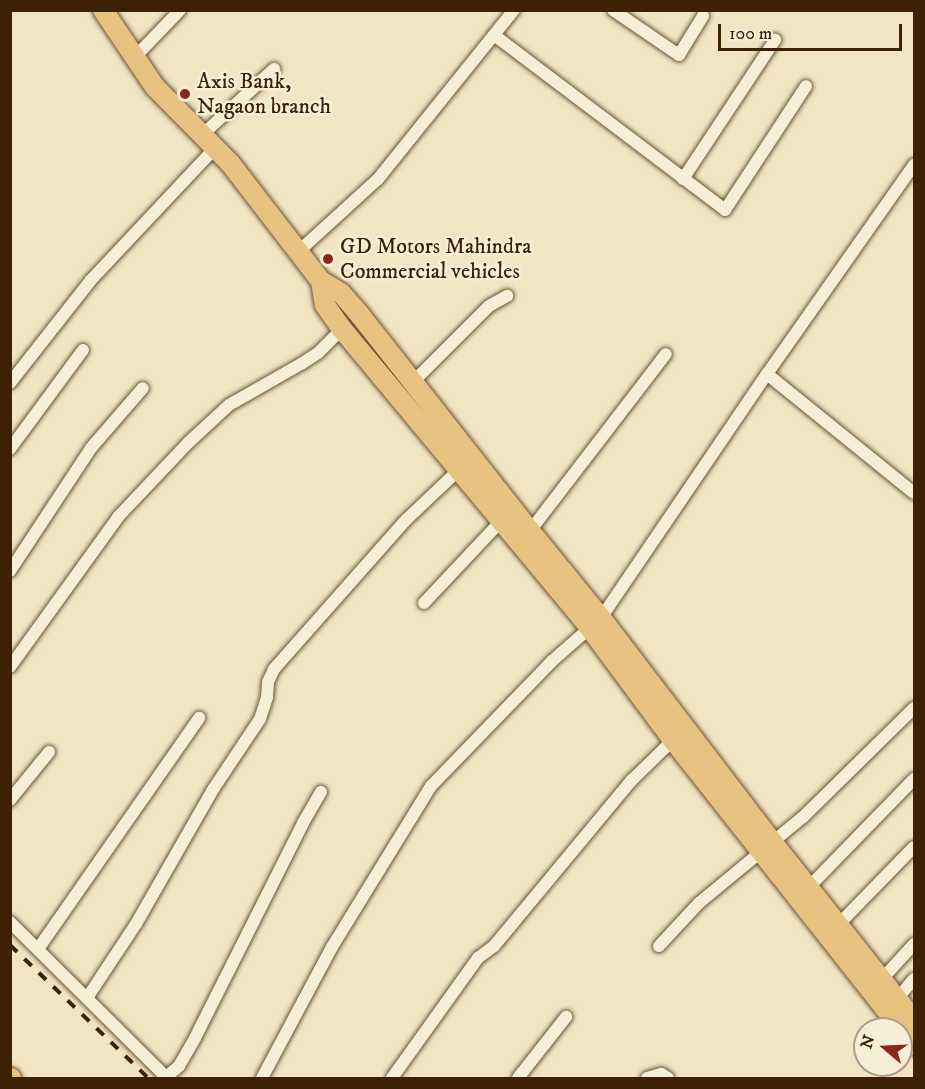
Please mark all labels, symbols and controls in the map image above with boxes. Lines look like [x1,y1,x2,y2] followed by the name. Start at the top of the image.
[721,12,906,50] scale bar
[729,23,772,45] text: 100 m
[197,68,331,119] place label: Axis Bank, Nagaon branch
[178,87,192,101] marker: Axis Bank, Nagaon branch
[340,233,532,284] place label: GD Motors Mahindra Commercial vehicles
[321,252,335,266] marker: GD Motors Mahindra Commercial vehicles
[853,1017,913,1077] north arrow
[856,1032,879,1051] text: N

